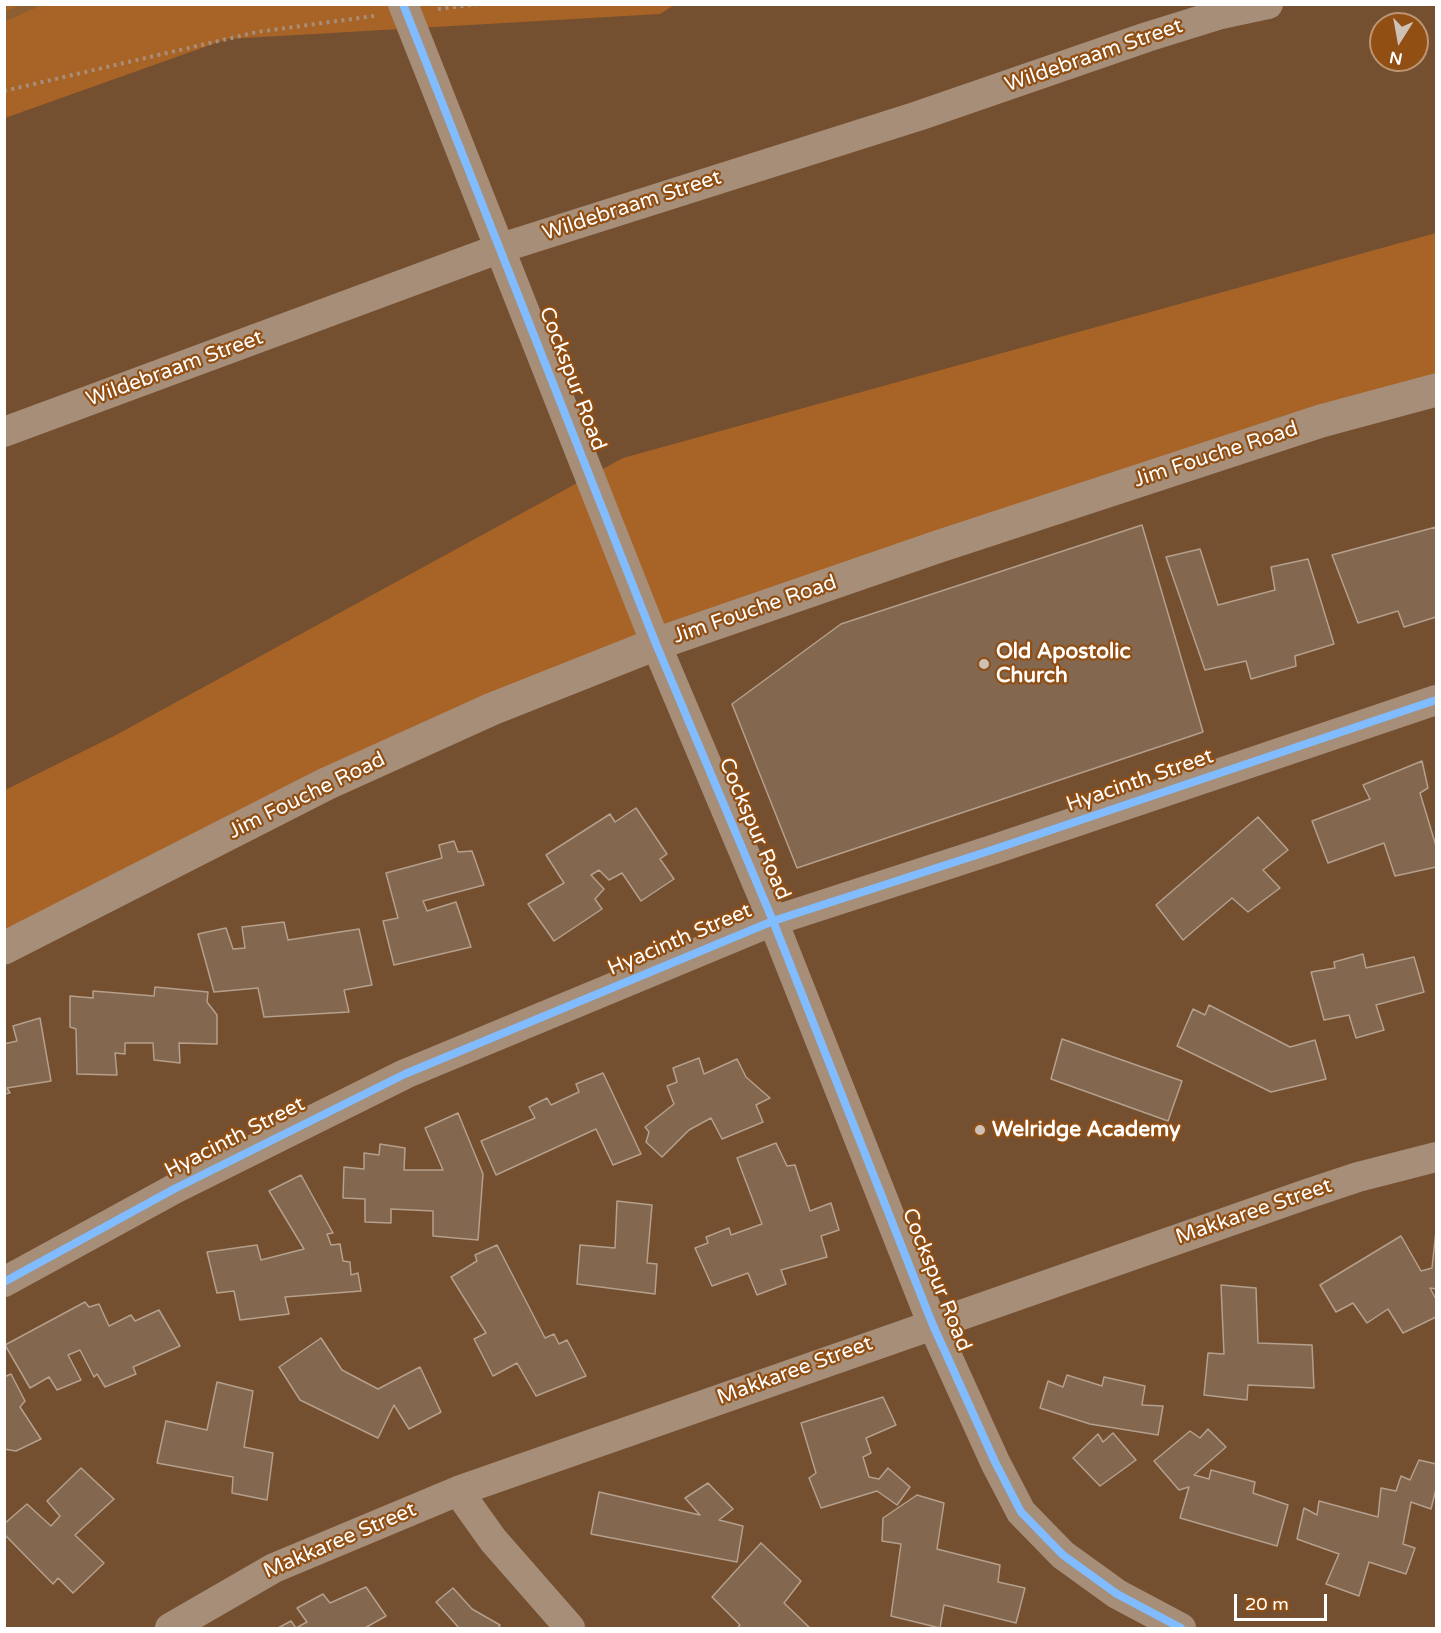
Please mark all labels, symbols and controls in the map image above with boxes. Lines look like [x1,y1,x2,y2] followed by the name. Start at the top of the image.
[1369,12,1429,72] north arrow
[1002,14,1186,98] street label: Wildebraam Street
[1388,47,1404,69] text: N
[540,165,724,247] street label: Wildebraam Street
[533,304,611,454] street label: Cockspur Road
[83,325,267,413] street label: Wildebraam Street
[1131,417,1301,493] street label: Jim Fouche Road
[670,570,840,650] street label: Jim Fouche Road
[996,639,1131,689] place label: Old Apostolic Church
[977,657,991,671] marker: Old Apostolic Church
[1063,744,1217,818] street label: Hyacinth Street
[224,747,390,845] street label: Jim Fouche Road
[713,754,795,904] street label: Cockspur Road
[604,898,756,982] street label: Hyacinth Street
[161,1092,309,1184] street label: Hyacinth Street
[992,1117,1180,1143] place label: Welridge Academy
[973,1123,987,1137] marker: Welridge Academy
[1173,1173,1335,1251] street label: Makkaree Street
[896,1205,976,1355] street label: Cockspur Road
[714,1331,876,1411] street label: Makkaree Street
[260,1497,420,1585] street label: Makkaree Street
[1237,1582,1330,1620] scale bar
[1245,1593,1289,1615] text: 20 m

